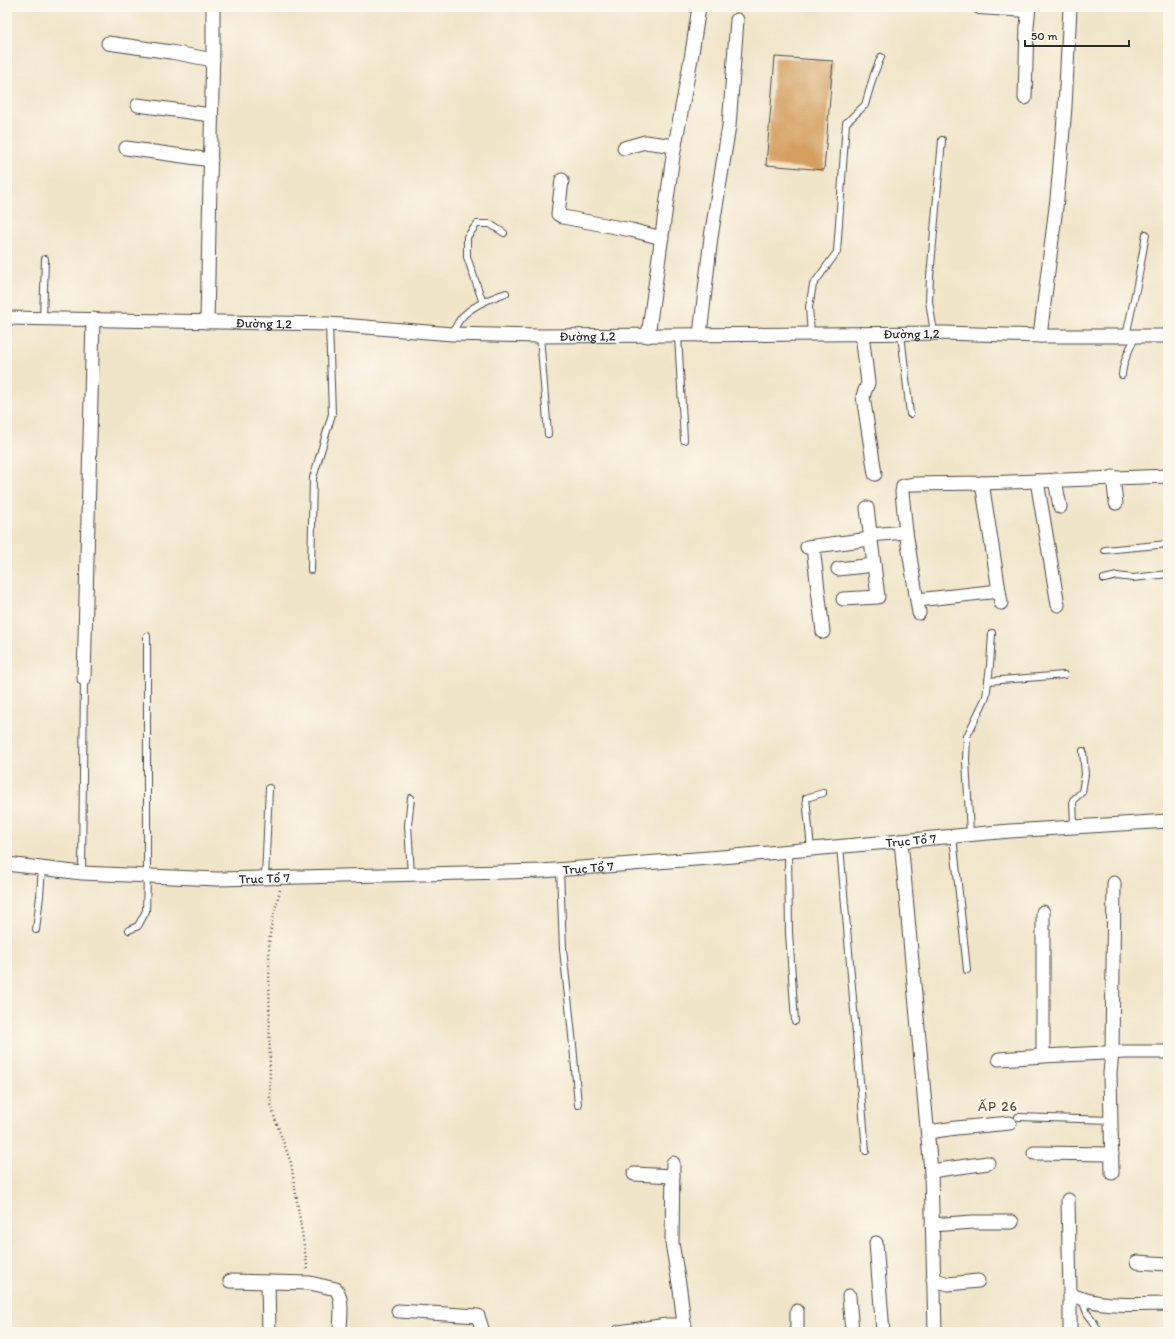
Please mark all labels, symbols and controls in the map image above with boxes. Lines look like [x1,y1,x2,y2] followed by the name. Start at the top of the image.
[1025,22,1129,48] scale bar
[1031,29,1057,43] text: 50 m
[236,315,292,331] street label: Đường 1,2
[883,326,940,341] street label: Đường 1,2
[559,328,616,343] street label: Đường 1,2
[885,830,938,850] street label: Trục Tổ 7
[562,858,615,877] street label: Trục Tổ 7
[239,870,291,886] street label: Trục Tổ 7
[978,1098,1018,1115] district label: ẤP 26

